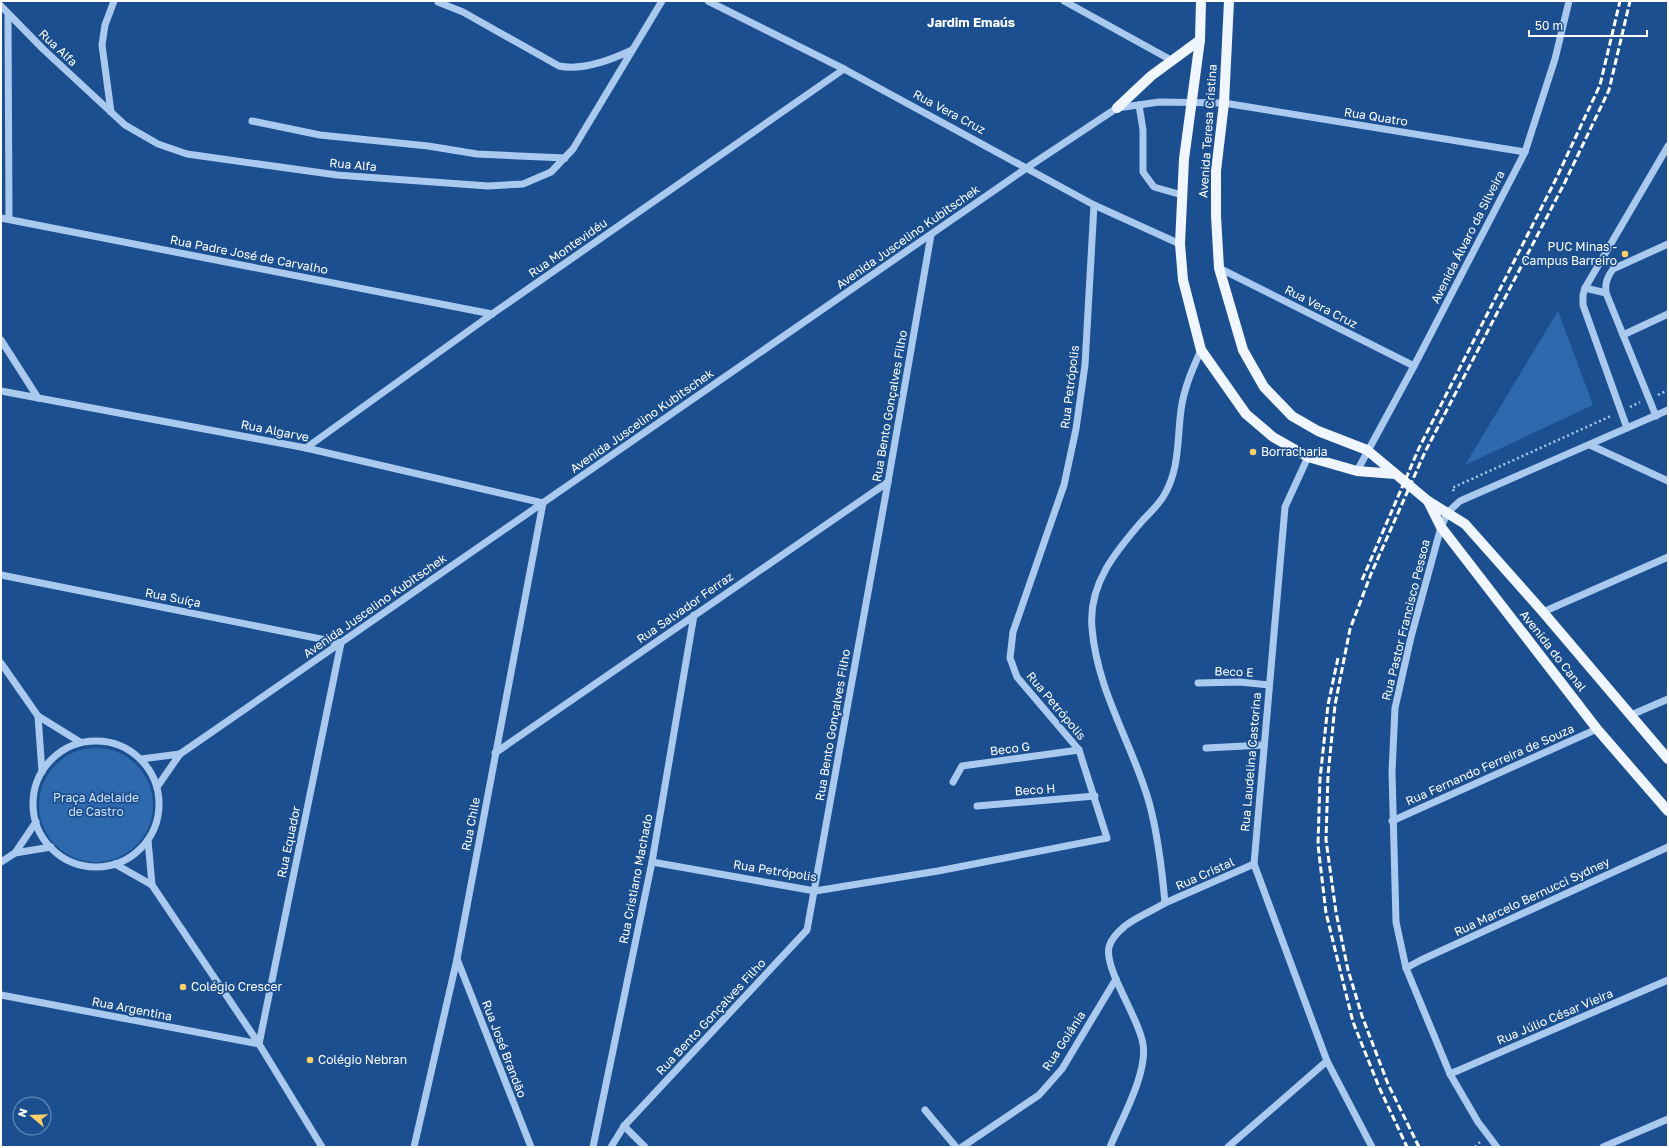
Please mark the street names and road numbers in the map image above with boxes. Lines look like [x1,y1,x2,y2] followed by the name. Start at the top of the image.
[36,26,81,69] street label: Rua Alfa
[1195,64,1220,198] street label: Avenida Teresa Cristina
[910,86,988,137] street label: Rua Vera Cruz
[1343,104,1409,129] street label: Rua Quatro
[329,155,377,174] street label: Rua Alfa
[1427,168,1508,306] street label: Avenida Álvaro da Silveira
[833,181,982,292] street label: Avenida Juscelino Kubitschek
[525,215,610,280] street label: Rua Montevidéu
[169,232,329,277] street label: Rua Padre José de Carvalho
[1282,282,1360,331] street label: Rua Vera Cruz
[869,329,910,483] street label: Rua Bento Gonçalves Filho
[1057,344,1082,430] street label: Rua Petrópolis
[567,365,716,476] street label: Avenida Juscelino Kubitschek
[240,417,310,444] street label: Rua Algarve
[1378,538,1433,702] street label: Rua Pastor Francisco Pessoa
[300,550,449,661] street label: Avenida Juscelino Kubitschek
[633,569,736,647] street label: Rua Salvador Ferraz
[144,585,202,610] street label: Rua Suíça
[1517,607,1590,694] street label: Avenida do Canal
[812,648,853,802] street label: Rua Bento Gonçalves Filho
[1214,663,1254,680] street label: Beco E
[1024,669,1089,743] street label: Rua Petrópolis
[1237,692,1264,832] street label: Rua Laudelina Castorina
[1403,721,1576,809] street label: Rua Fernando Ferreira de Souza
[989,739,1031,758] street label: Beco G
[1014,781,1056,798] street label: Beco H
[458,796,483,852] street label: Rua Chile
[274,804,303,879] street label: Rua Equador
[616,813,655,945] street label: Rua Cristiano Machado
[1173,854,1237,893] street label: Rua Cristal
[1452,854,1612,939] street label: Rua Marcelo Bernucci Sydney
[732,857,818,885] street label: Rua Petrópolis
[653,955,769,1078] street label: Rua Bento Gonçalves Filho
[1494,985,1615,1048] street label: Rua Júlio César Vieira
[91,993,173,1024] street label: Rua Argentina
[479,998,530,1100] street label: Rua José Brandão
[1039,1008,1088,1073] street label: Rua Goiânia

